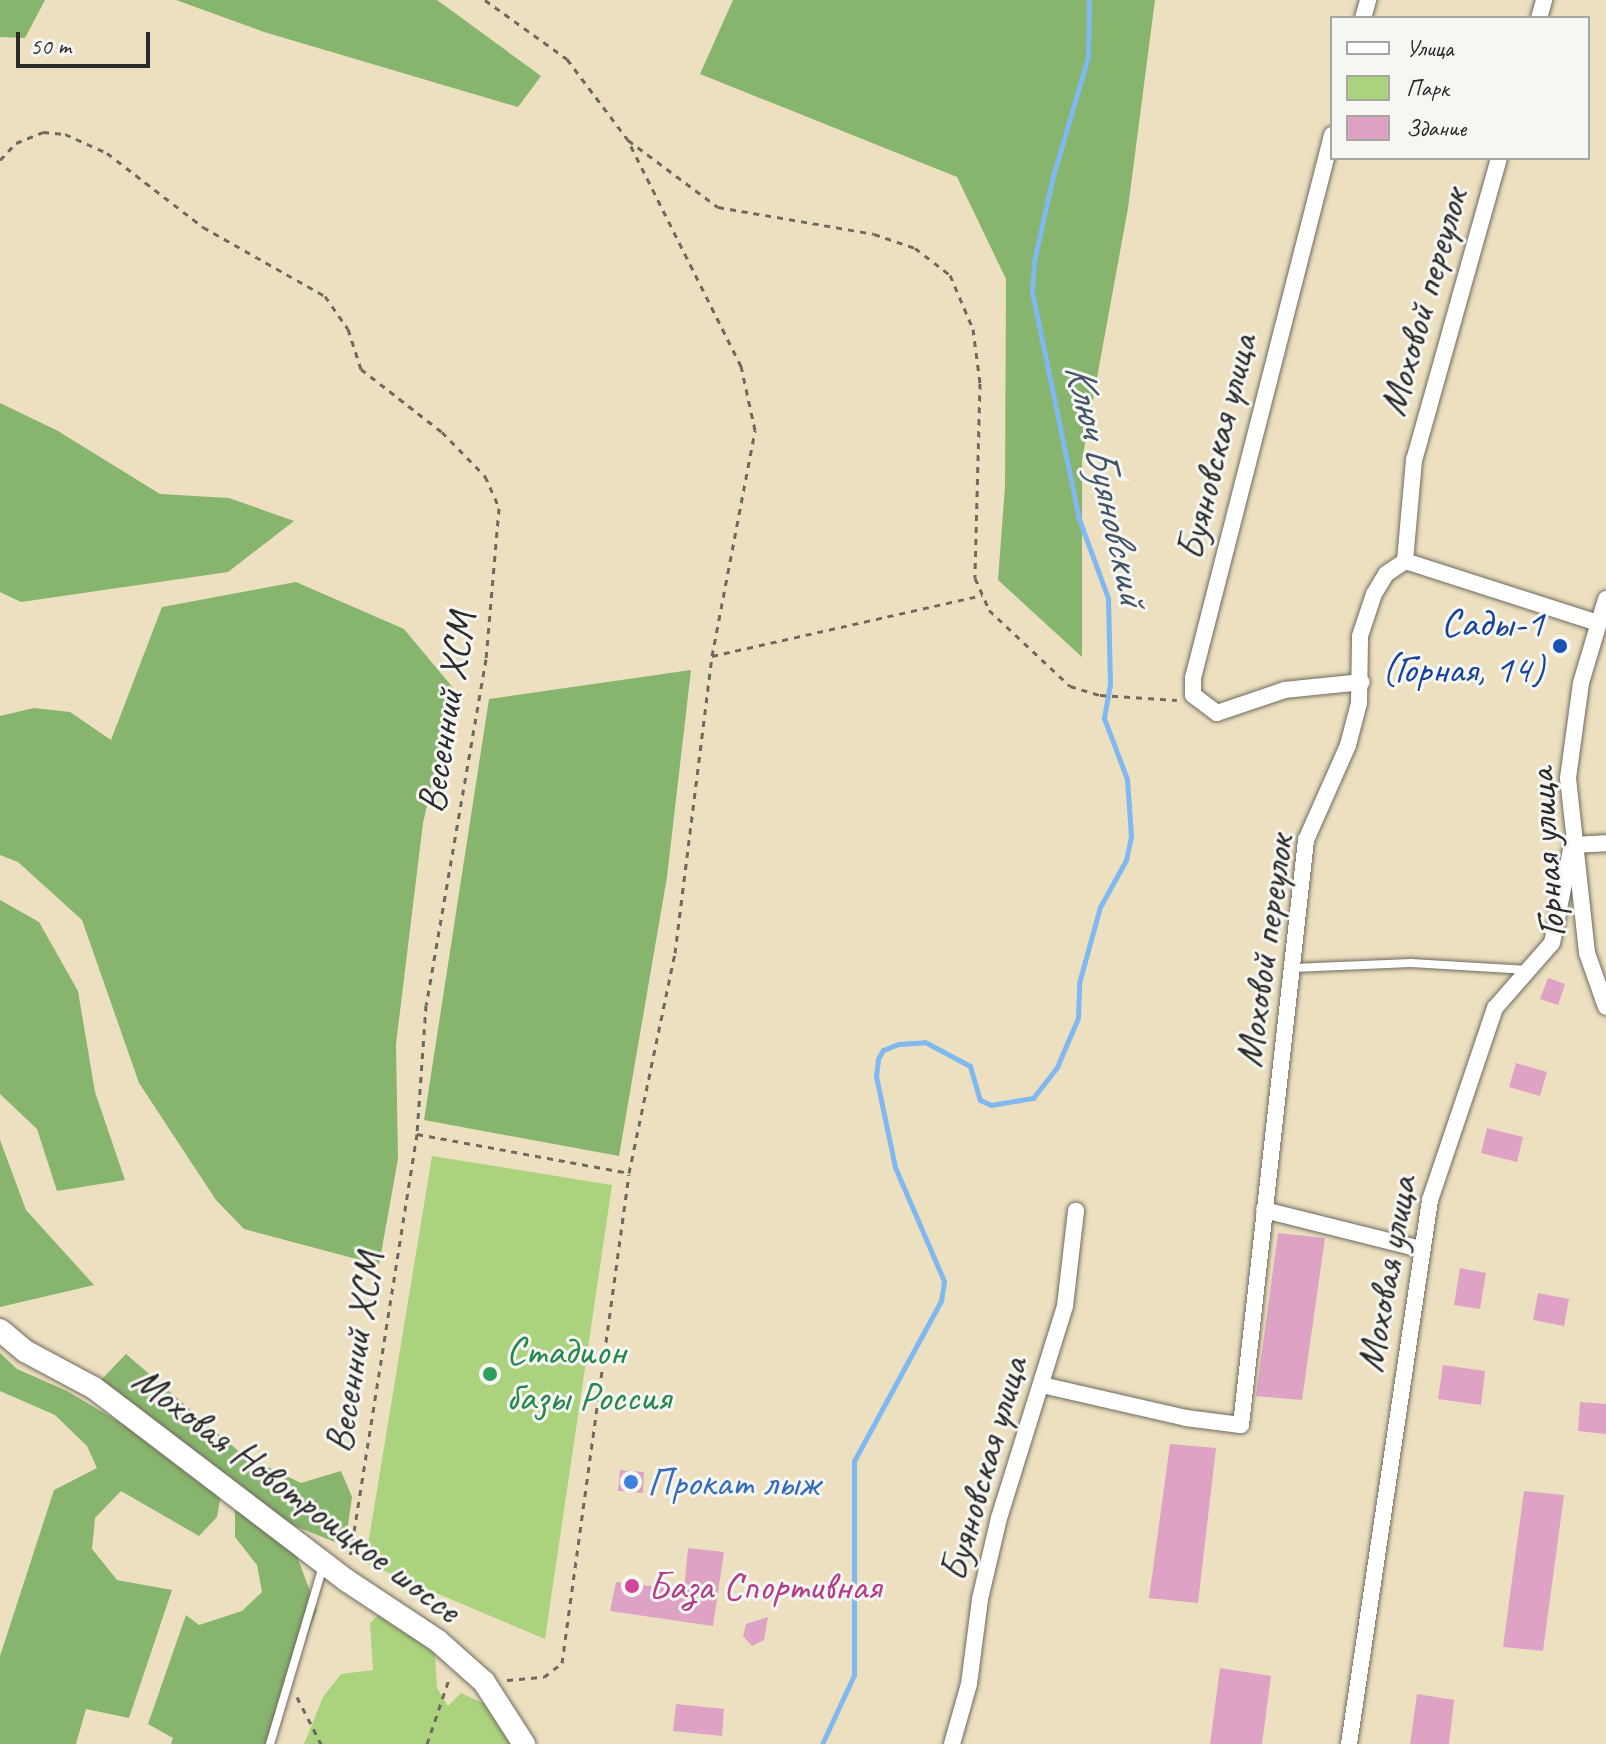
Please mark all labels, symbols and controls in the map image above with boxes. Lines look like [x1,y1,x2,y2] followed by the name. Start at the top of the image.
[20,16,154,66] scale bar
[1330,16,1590,160] legend
[30,31,71,61] text: 50 m
[1406,33,1454,63] text: Улица
[1406,73,1449,103] text: Парк
[1406,113,1466,143] text: Здание
[1368,183,1478,421] street label: Моховой переулок
[1164,327,1268,567] street label: Буяновская улица
[1054,361,1158,607] water label: Ключ Буяновский
[1381,599,1544,693] place label: Сады-1 (Горная, 14)
[406,608,486,816] street label: Весенний ХСМ
[1551,637,1569,655] marker: Сады-1 (Горная, 14)
[1516,767,1576,939] street label: Горная улица
[1224,832,1304,1070] street label: Моховой переулок
[1345,1171,1427,1377] street label: Моховая улица
[314,1248,394,1456] street label: Весенний ХСМ
[506,1327,670,1421] place label: Стадион базы Россия
[928,1350,1038,1588] street label: Буяновская улица
[122,1354,472,1634] street label: Моховая Новотроицкое шоссе
[481,1365,499,1383] marker: Стадион базы Россия
[647,1458,820,1506] place label: Прокат лыж
[622,1473,640,1491] marker: Прокат лыж
[648,1562,886,1610] place label: База Спортивная
[623,1577,641,1595] marker: База Спортивная

